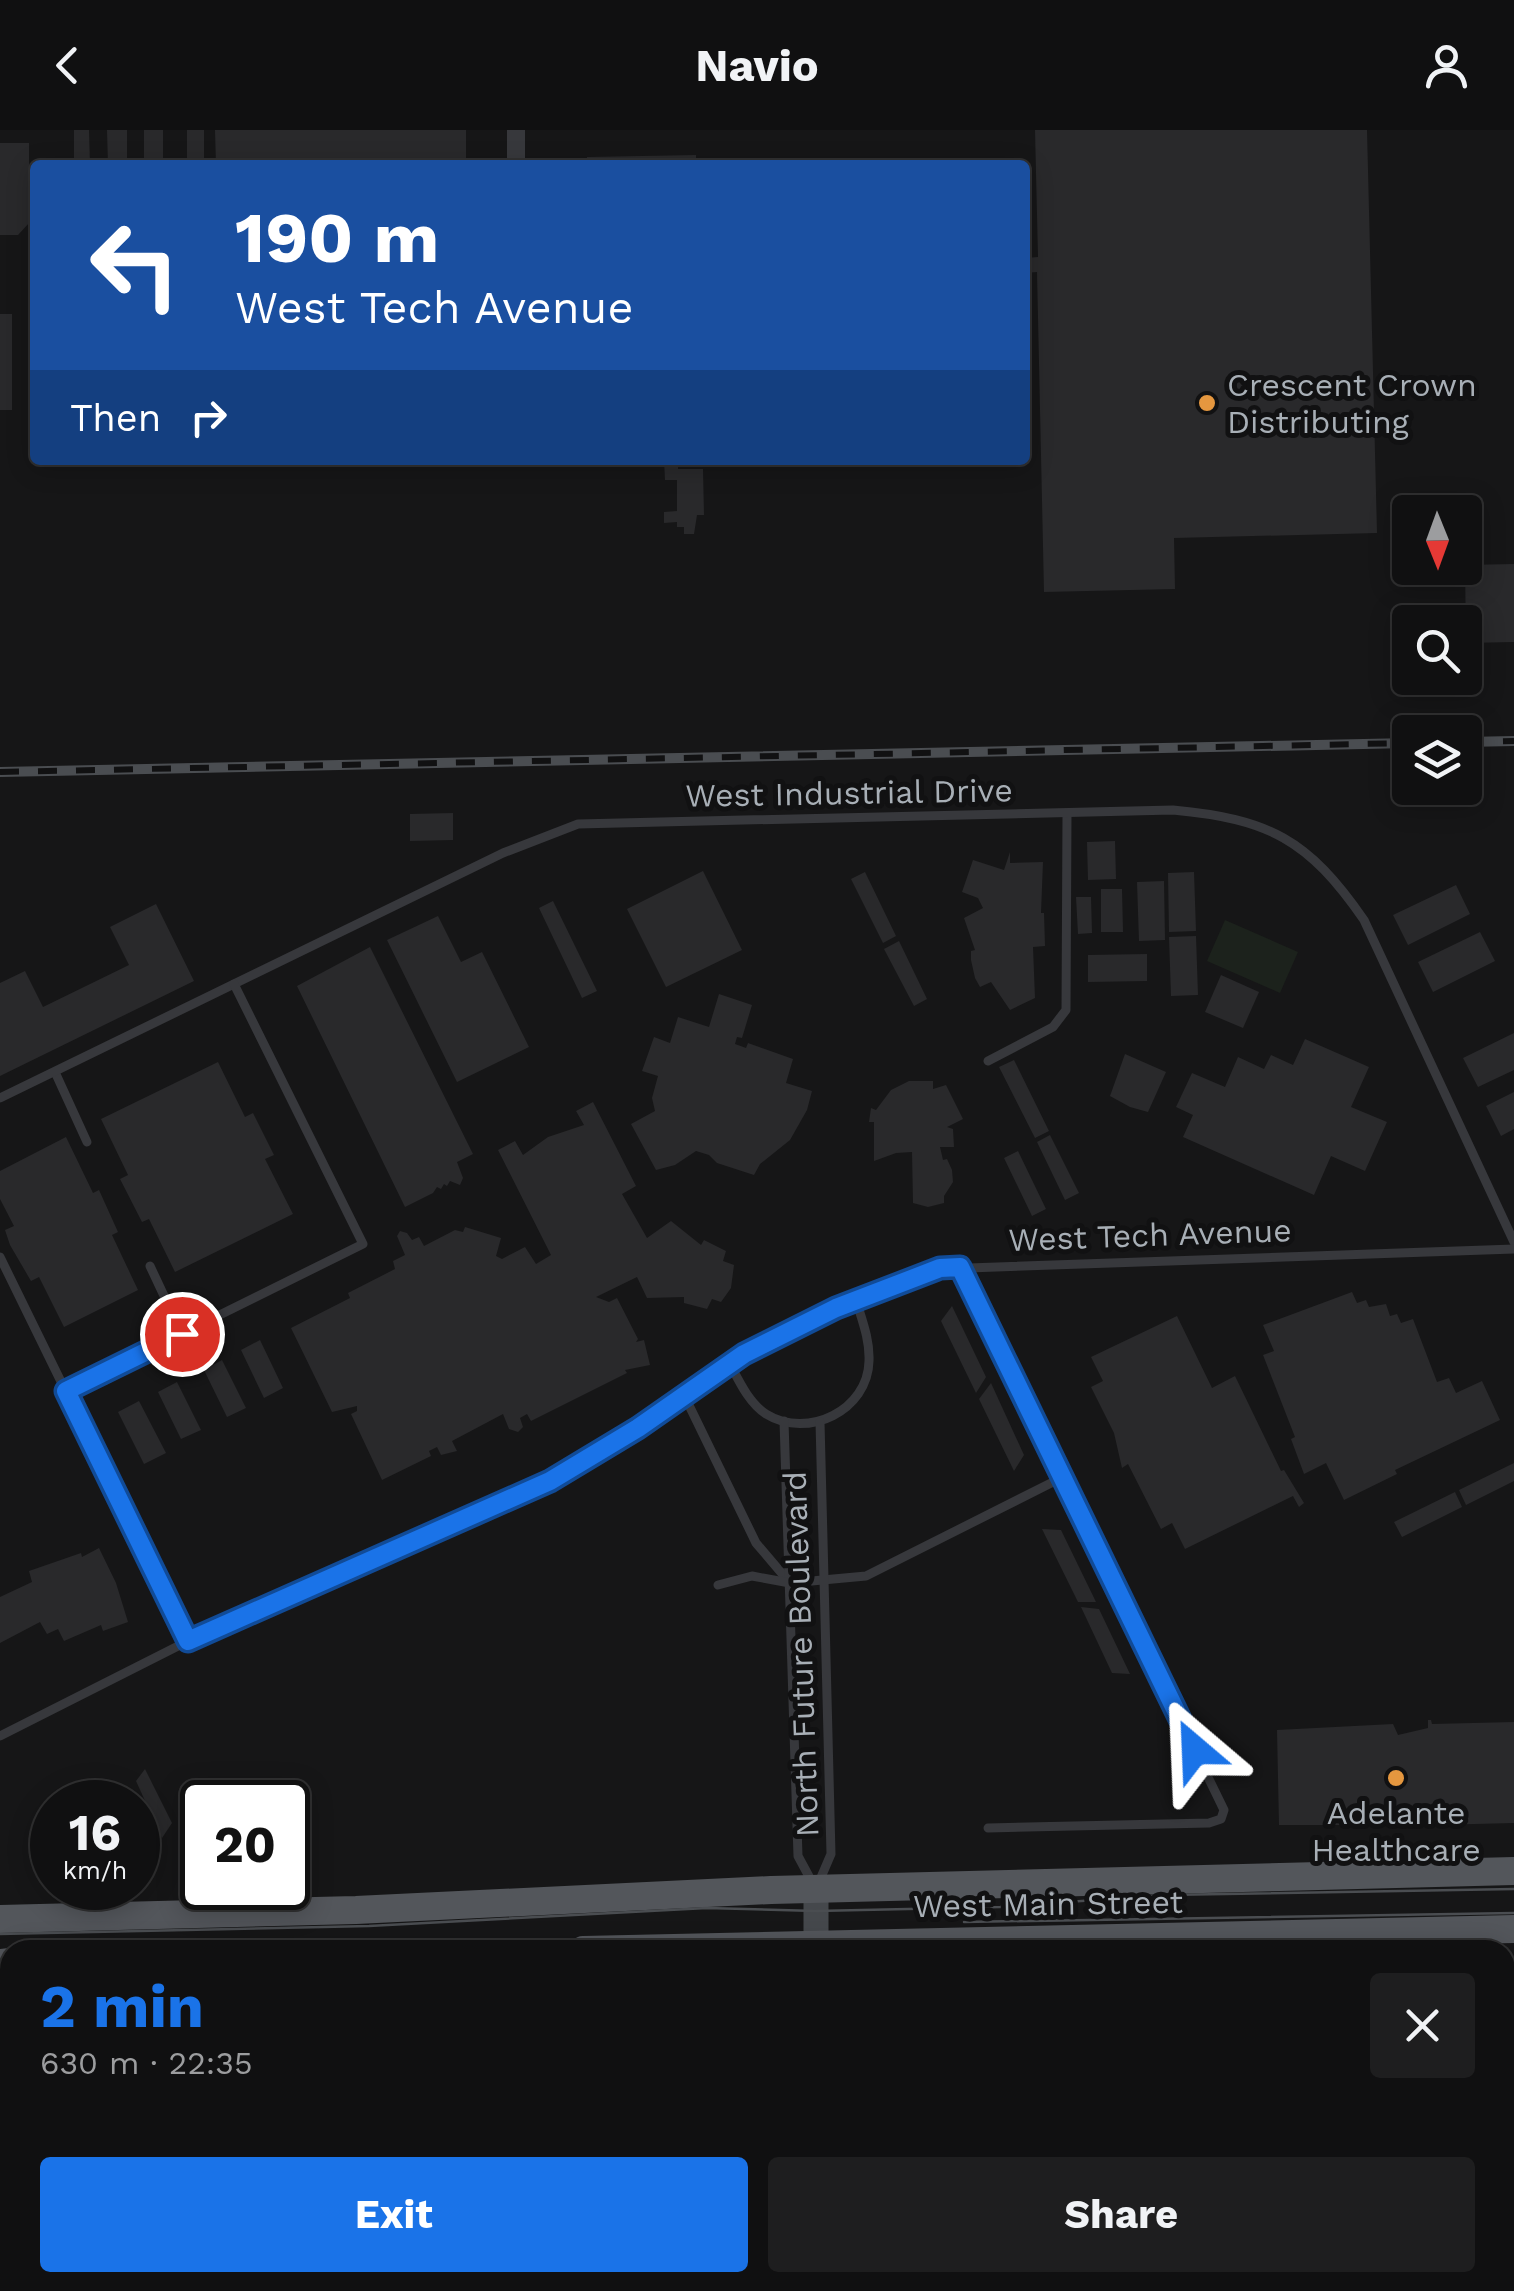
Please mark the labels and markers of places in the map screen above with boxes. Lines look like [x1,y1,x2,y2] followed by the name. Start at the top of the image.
[1227,366,1477,441] place label: Crescent Crown Distributing
[1196,392,1218,414] marker: Crescent Crown Distributing
[140,1292,225,1377] pin
[1385,1767,1407,1789] marker: Adelante Healthcare
[1311,1794,1481,1869] place label: Adelante Healthcare

